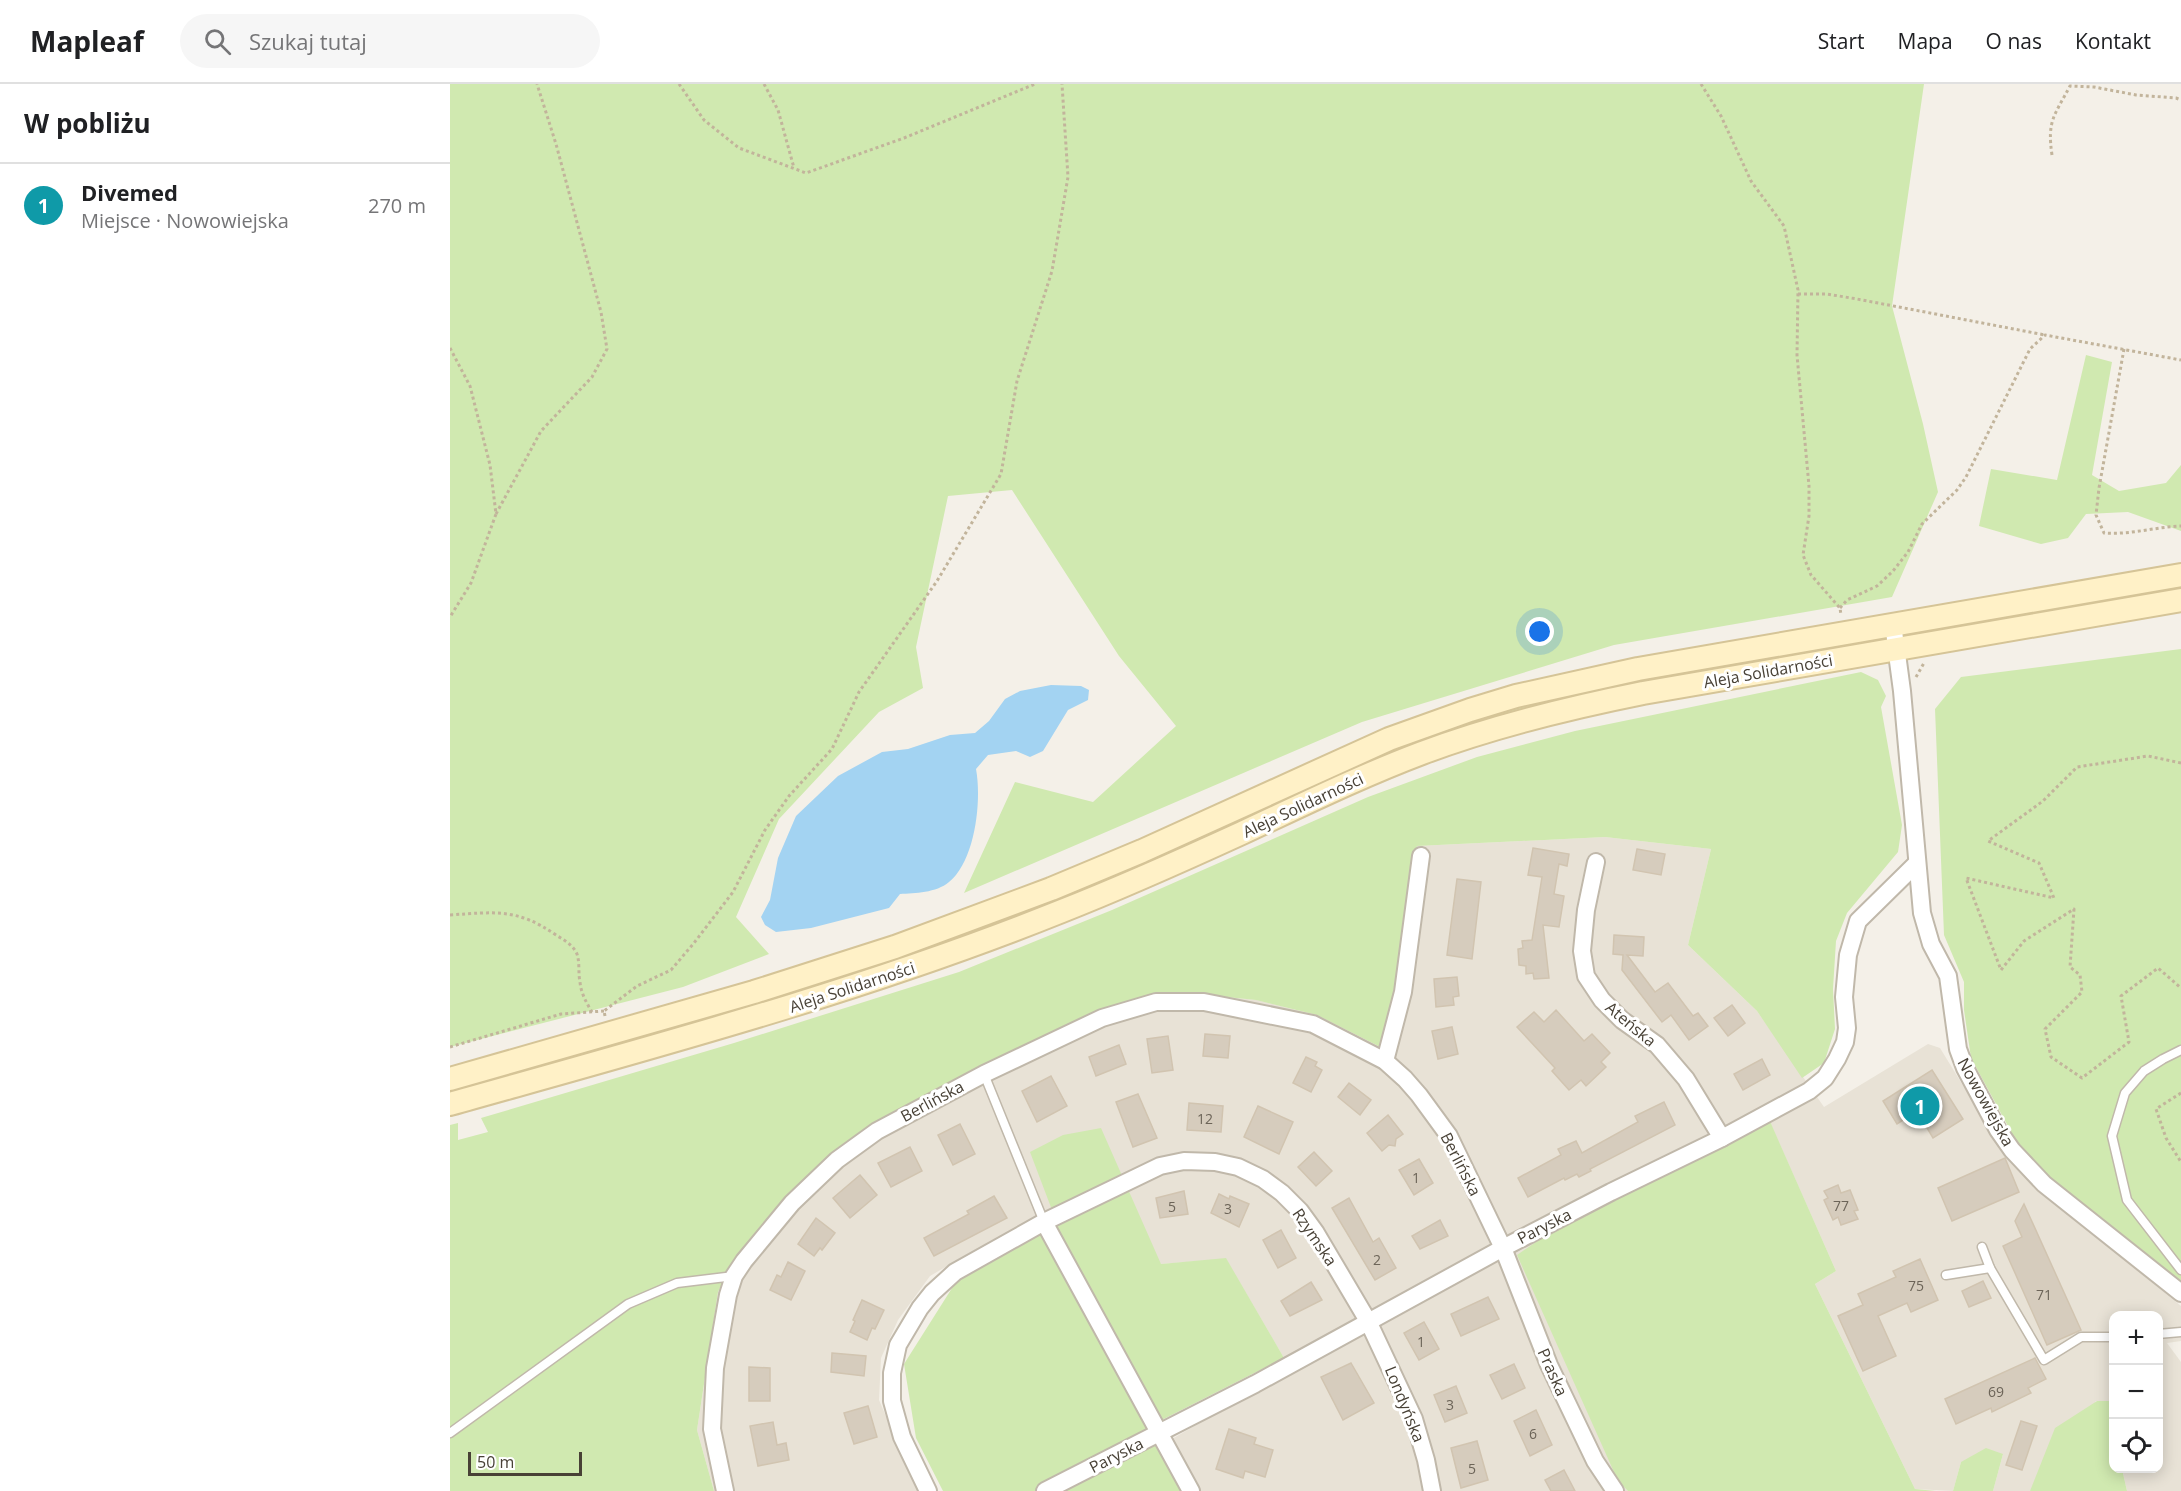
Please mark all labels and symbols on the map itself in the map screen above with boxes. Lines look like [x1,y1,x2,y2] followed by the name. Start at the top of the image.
[1525,617,1554,646] your location
[1702,649,1834,693] street label: Aleja Solidarności
[1239,767,1367,843] street label: Aleja Solidarności
[786,956,918,1018] street label: Aleja Solidarności
[1601,996,1661,1052] street label: Ateńska
[1953,1054,2019,1150] street label: Nowowiejska
[897,1075,967,1127] street label: Berlińska
[1900,1084,1940,1128] pin: 1
[1197,1109,1213,1128] house number: 12
[1436,1128,1486,1200] street label: Berlińska
[1412,1168,1420,1187] house number: 1
[1833,1196,1849,1215] house number: 77
[1168,1197,1176,1216] house number: 5
[1224,1199,1232,1218] house number: 3
[1513,1203,1575,1249] street label: Paryska
[1288,1204,1342,1270] street label: Rzymska
[1373,1250,1381,1269] house number: 2
[1908,1276,1924,1295] house number: 75
[2036,1285,2052,1304] house number: 71
[1417,1332,1425,1351] house number: 1
[1533,1345,1573,1399] street label: Praska
[1380,1363,1430,1445] street label: Londyńska
[1988,1382,2004,1401] house number: 69
[1446,1395,1454,1414] house number: 3
[1529,1424,1537,1443] house number: 6
[1085,1432,1147,1478] street label: Paryska
[468,1449,582,1476] scale bar
[1468,1459,1476,1478] house number: 5

